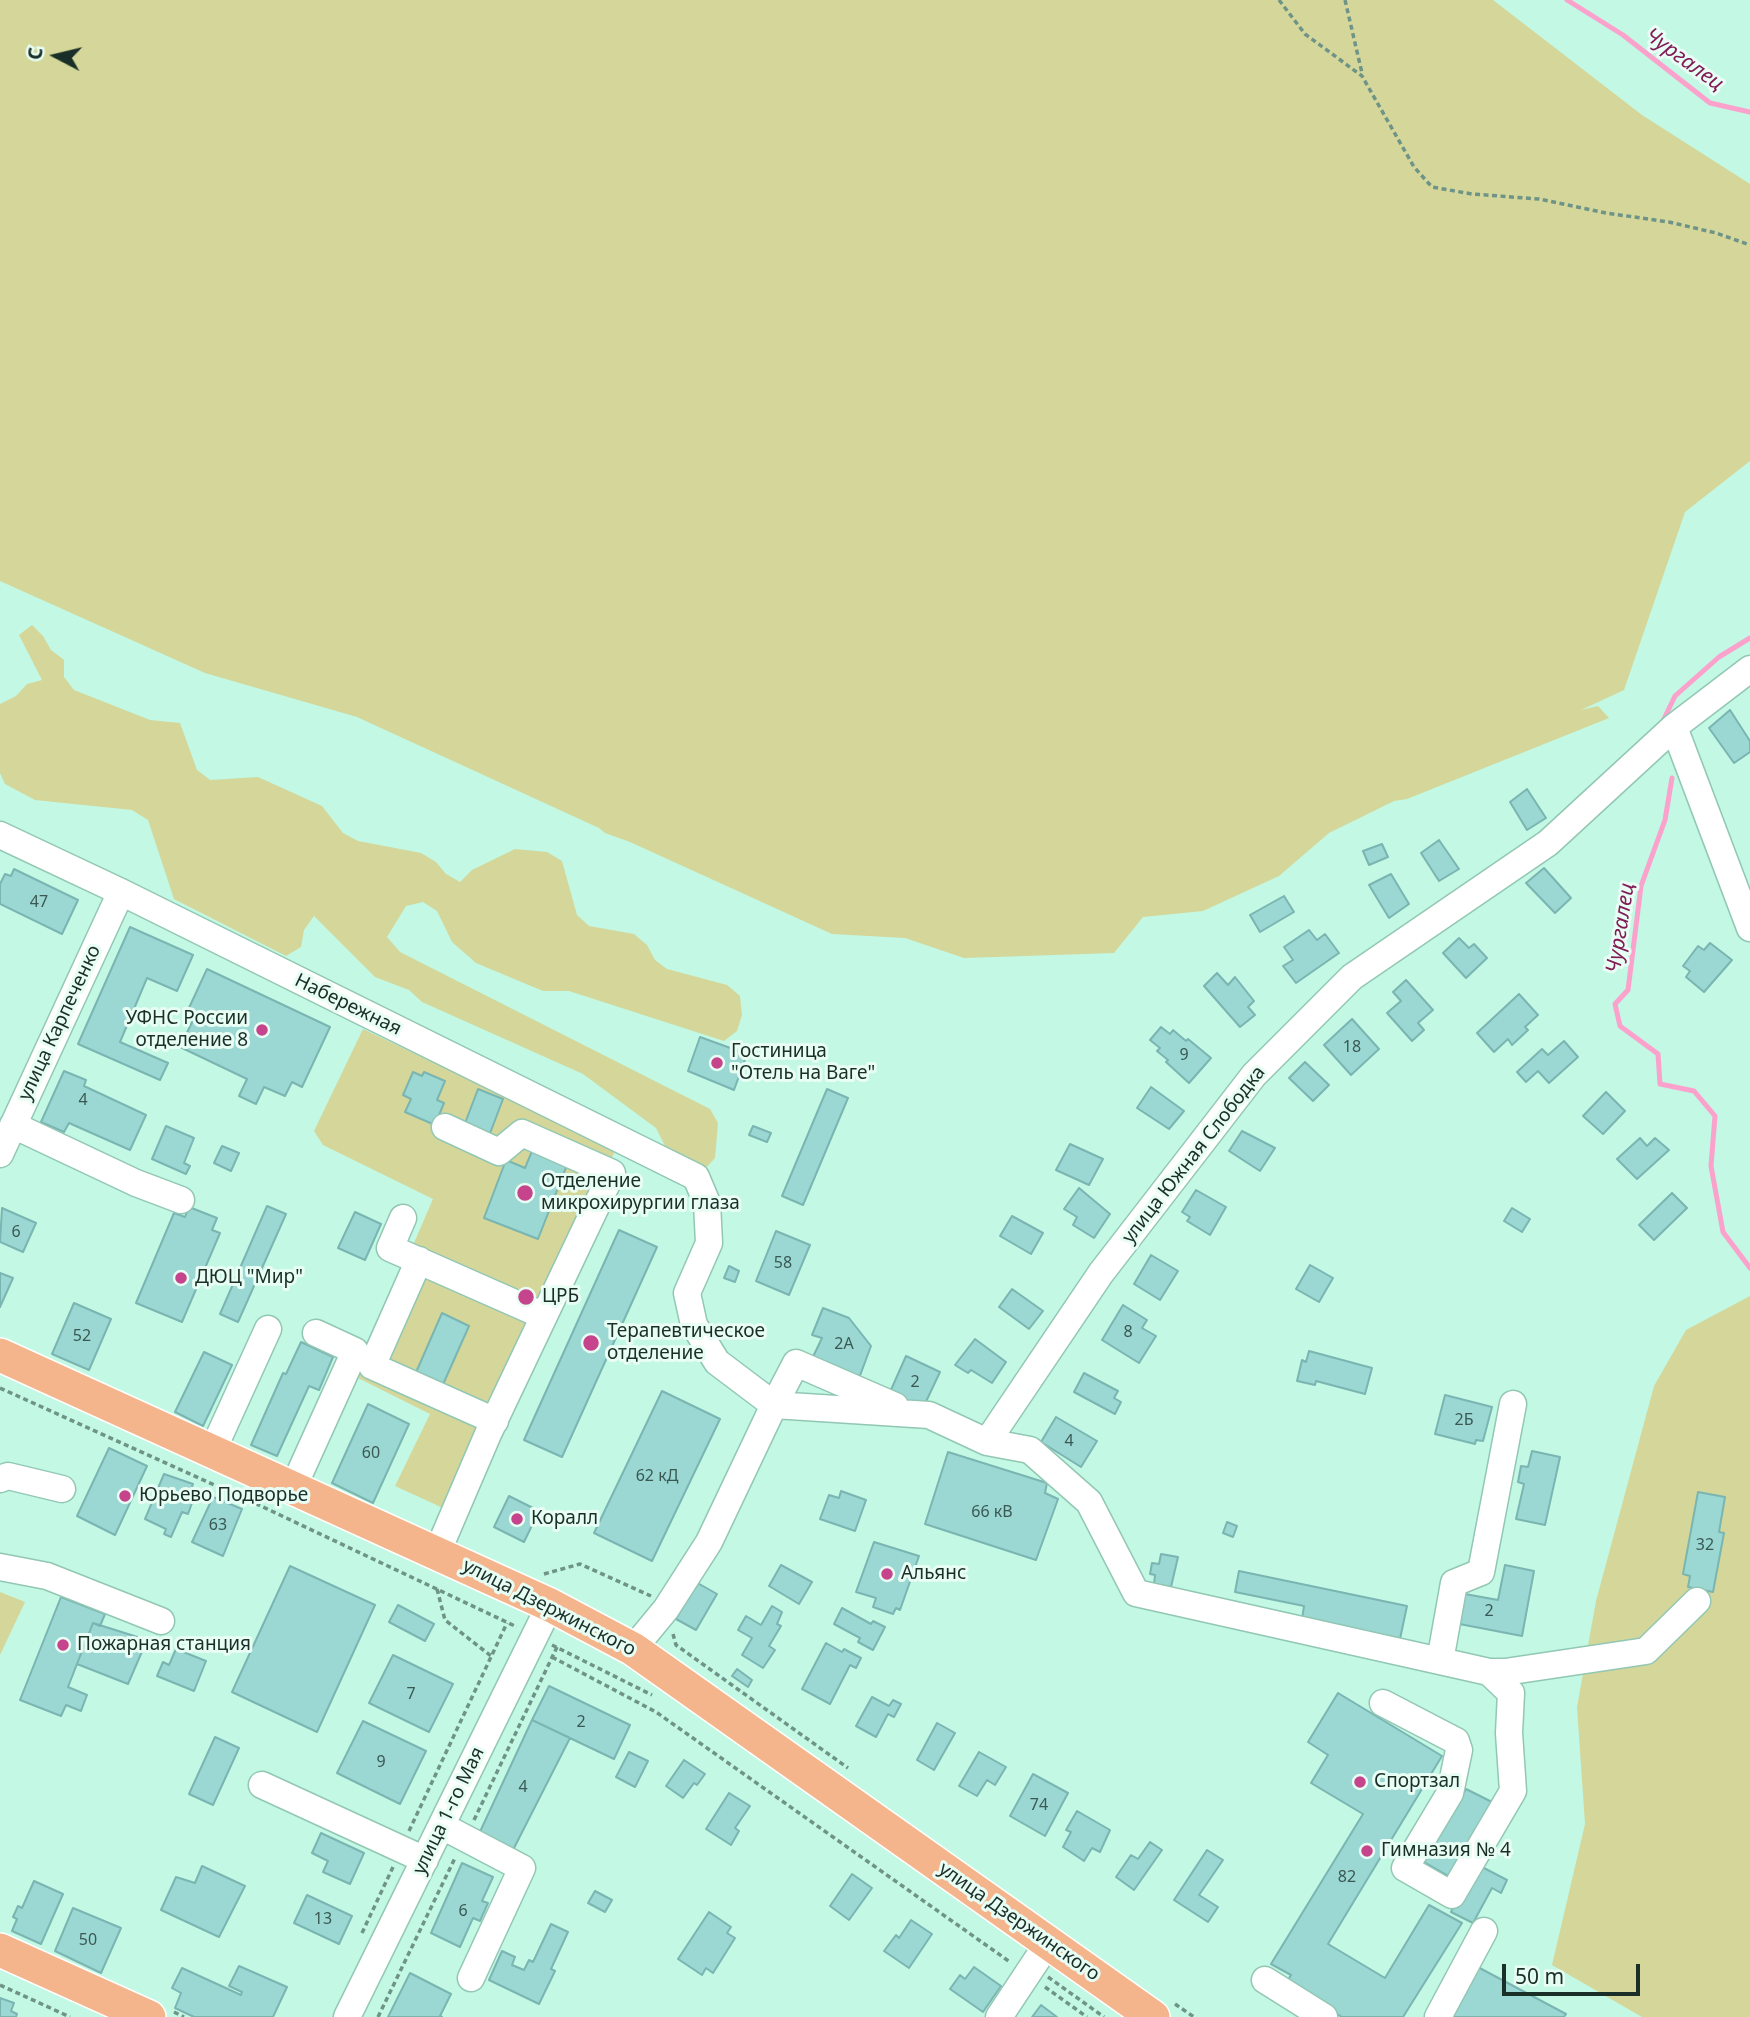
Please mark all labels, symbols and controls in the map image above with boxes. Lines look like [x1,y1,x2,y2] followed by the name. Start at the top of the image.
[21,21,91,91] north arrow
[1640,23,1728,97] water label: Чургалец
[22,46,49,61] text: С
[1601,881,1641,975] water label: Чургалец
[30,892,48,912] house number: 47
[14,942,106,1104] street label: улица Карпеченко
[291,969,405,1041] street label: Набережная
[125,1008,248,1052] place label: УФНС России отделение 8
[254,1022,270,1038] marker: УФНС России отделение 8
[1343,1037,1361,1057] house number: 18
[731,1041,875,1085] place label: Гостиница "Отель на Ваге"
[1179,1045,1189,1065] house number: 9
[709,1055,725,1071] marker: Гостиница "Отель на Ваге"
[1118,1062,1270,1248] street label: улица Южная Слободка
[78,1090,88,1110] house number: 4
[541,1171,740,1215] place label: Отделение микрохирургии глаза
[515,1183,535,1203] marker: Отделение микрохирургии глаза
[11,1222,21,1242] house number: 6
[774,1253,792,1273] house number: 58
[195,1267,303,1289] place label: ДЮЦ "Мир"
[173,1270,189,1286] marker: ДЮЦ "Мир"
[542,1286,579,1308] place label: ЦРБ
[516,1287,536,1307] marker: ЦРБ
[607,1321,765,1365] place label: Терапевтическое отделение
[1123,1322,1133,1342] house number: 8
[73,1326,91,1346] house number: 52
[581,1333,601,1353] marker: Терапевтическое отделение
[834,1334,854,1354] house number: 2А
[910,1372,920,1392] house number: 2
[1455,1410,1473,1430] house number: 2Б
[1064,1431,1074,1451] house number: 4
[362,1443,380,1463] house number: 60
[636,1466,678,1486] house number: 62 кД
[139,1485,308,1507] place label: Юрьево Подворье
[117,1488,133,1504] marker: Юрьево Подворье
[971,1502,1013,1522] house number: 66 кВ
[531,1508,598,1530] place label: Коралл
[509,1511,525,1527] marker: Коралл
[209,1515,227,1535] house number: 63
[1696,1535,1714,1555] house number: 32
[459,1554,639,1662] street label: улица Дзержинского
[901,1563,966,1585] place label: Альянс
[879,1566,895,1582] marker: Альянс
[1484,1601,1494,1621] house number: 2
[77,1634,251,1656] place label: Пожарная станция
[55,1637,71,1653] marker: Пожарная станция
[406,1684,416,1704] house number: 7
[576,1712,586,1732] house number: 2
[408,1744,490,1878] street label: улица 1-го Мая
[376,1752,386,1772] house number: 9
[1374,1771,1460,1793] place label: Спортзал
[1352,1774,1368,1790] marker: Спортзал
[518,1777,528,1797] house number: 4
[1030,1795,1048,1815] house number: 74
[1381,1840,1511,1862] place label: Гимназия № 4
[1359,1843,1375,1859] marker: Гимназия № 4
[934,1858,1104,1986] street label: улица Дзержинского
[1338,1867,1356,1887] house number: 82
[458,1901,468,1921] house number: 6
[314,1909,332,1929] house number: 13
[79,1930,97,1950] house number: 50
[1505,1951,1643,1995] scale bar
[1515,1962,1564,1990] text: 50 m

